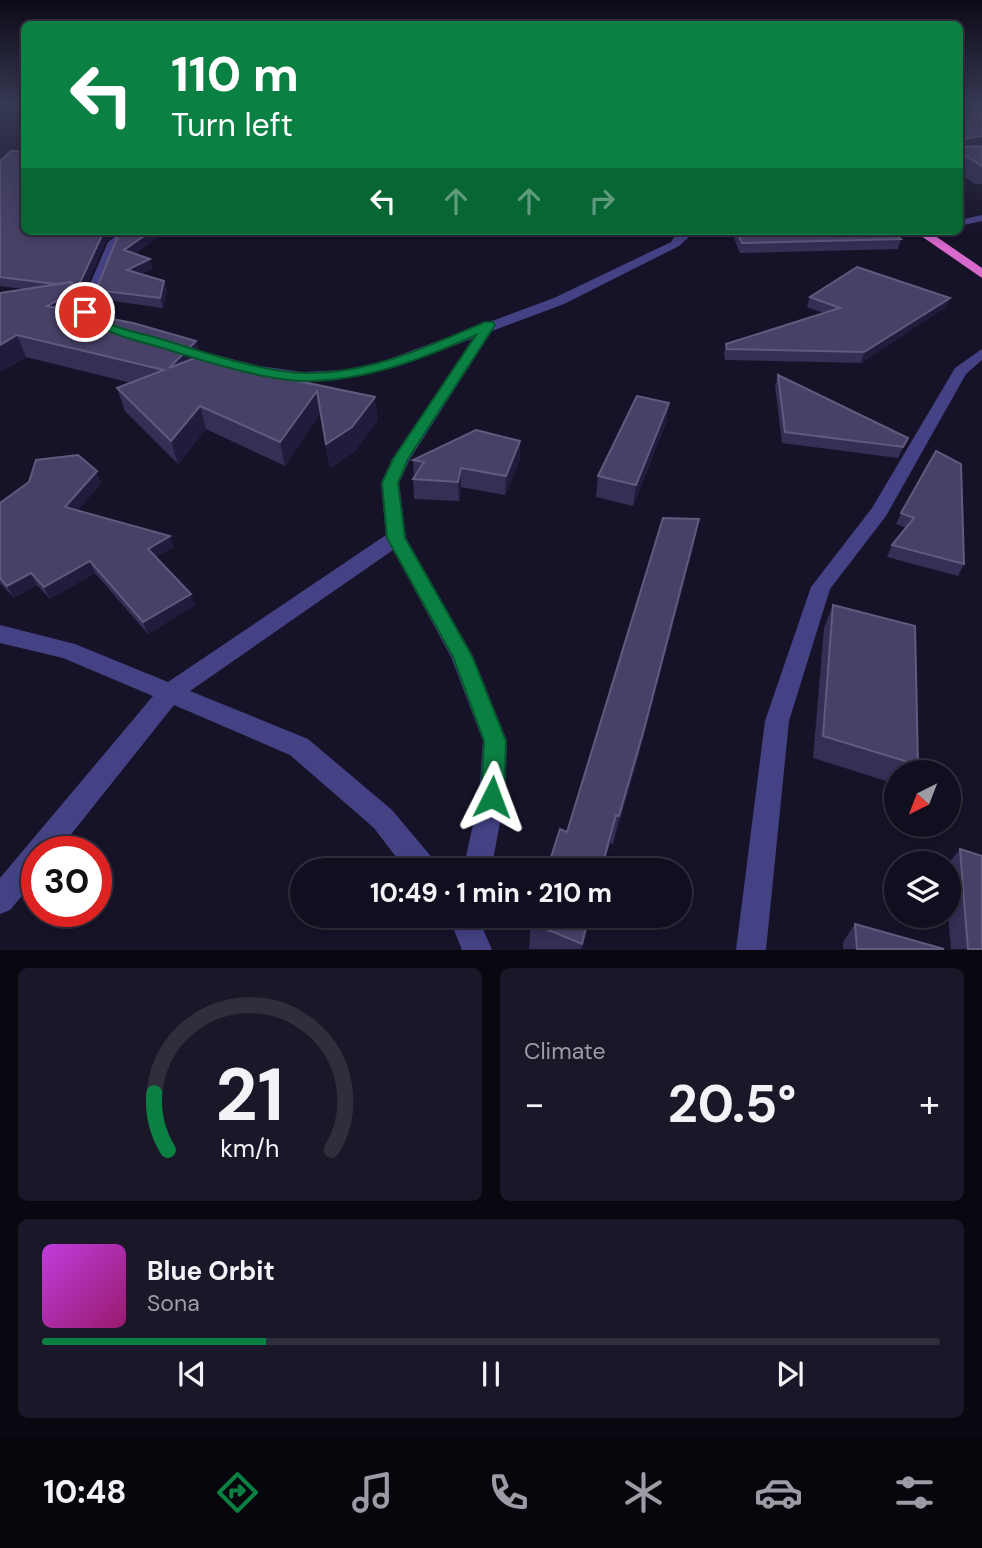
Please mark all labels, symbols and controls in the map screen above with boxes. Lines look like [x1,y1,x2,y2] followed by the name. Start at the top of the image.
[171,42,299,106] text: 110 m
[56,49,147,140] icon: left
[171,104,293,146] text: Turn left
[364,182,402,220] icon: left
[437,182,475,220] icon: ahead
[510,182,548,220] icon: ahead
[583,182,621,220] icon: right
[55,282,115,342] pin
[66,293,104,331] icon: arrive
[455,760,529,834] position arrow
[884,760,961,836] north arrow
[884,760,961,928] map controls
[21,836,112,927] speed limit sign: 30
[884,851,961,928] button: layers
[370,876,612,910] text: 10:49 · 1 min · 210 m
[524,1036,606,1066] text: Climate
[216,1049,284,1144] text: 21
[668,1070,796,1138] text: 20.5°
[524,1079,545,1129] text: −
[919,1079,940,1129] text: +
[220,1132,280,1165] text: km/h
[147,1254,275,1288] text: Blue Orbit
[147,1288,200,1318] text: Sona
[173,1355,211,1393] icon: previous
[472,1355,510,1393] icon: pause
[771,1355,809,1393] icon: next
[213,1468,262,1517] icon: directions
[348,1468,397,1517] icon: music
[484,1468,533,1517] icon: phone
[619,1468,668,1517] icon: climate
[754,1468,803,1517] icon: car
[890,1468,939,1517] icon: filters
[43,1471,127,1513] text: 10:48

